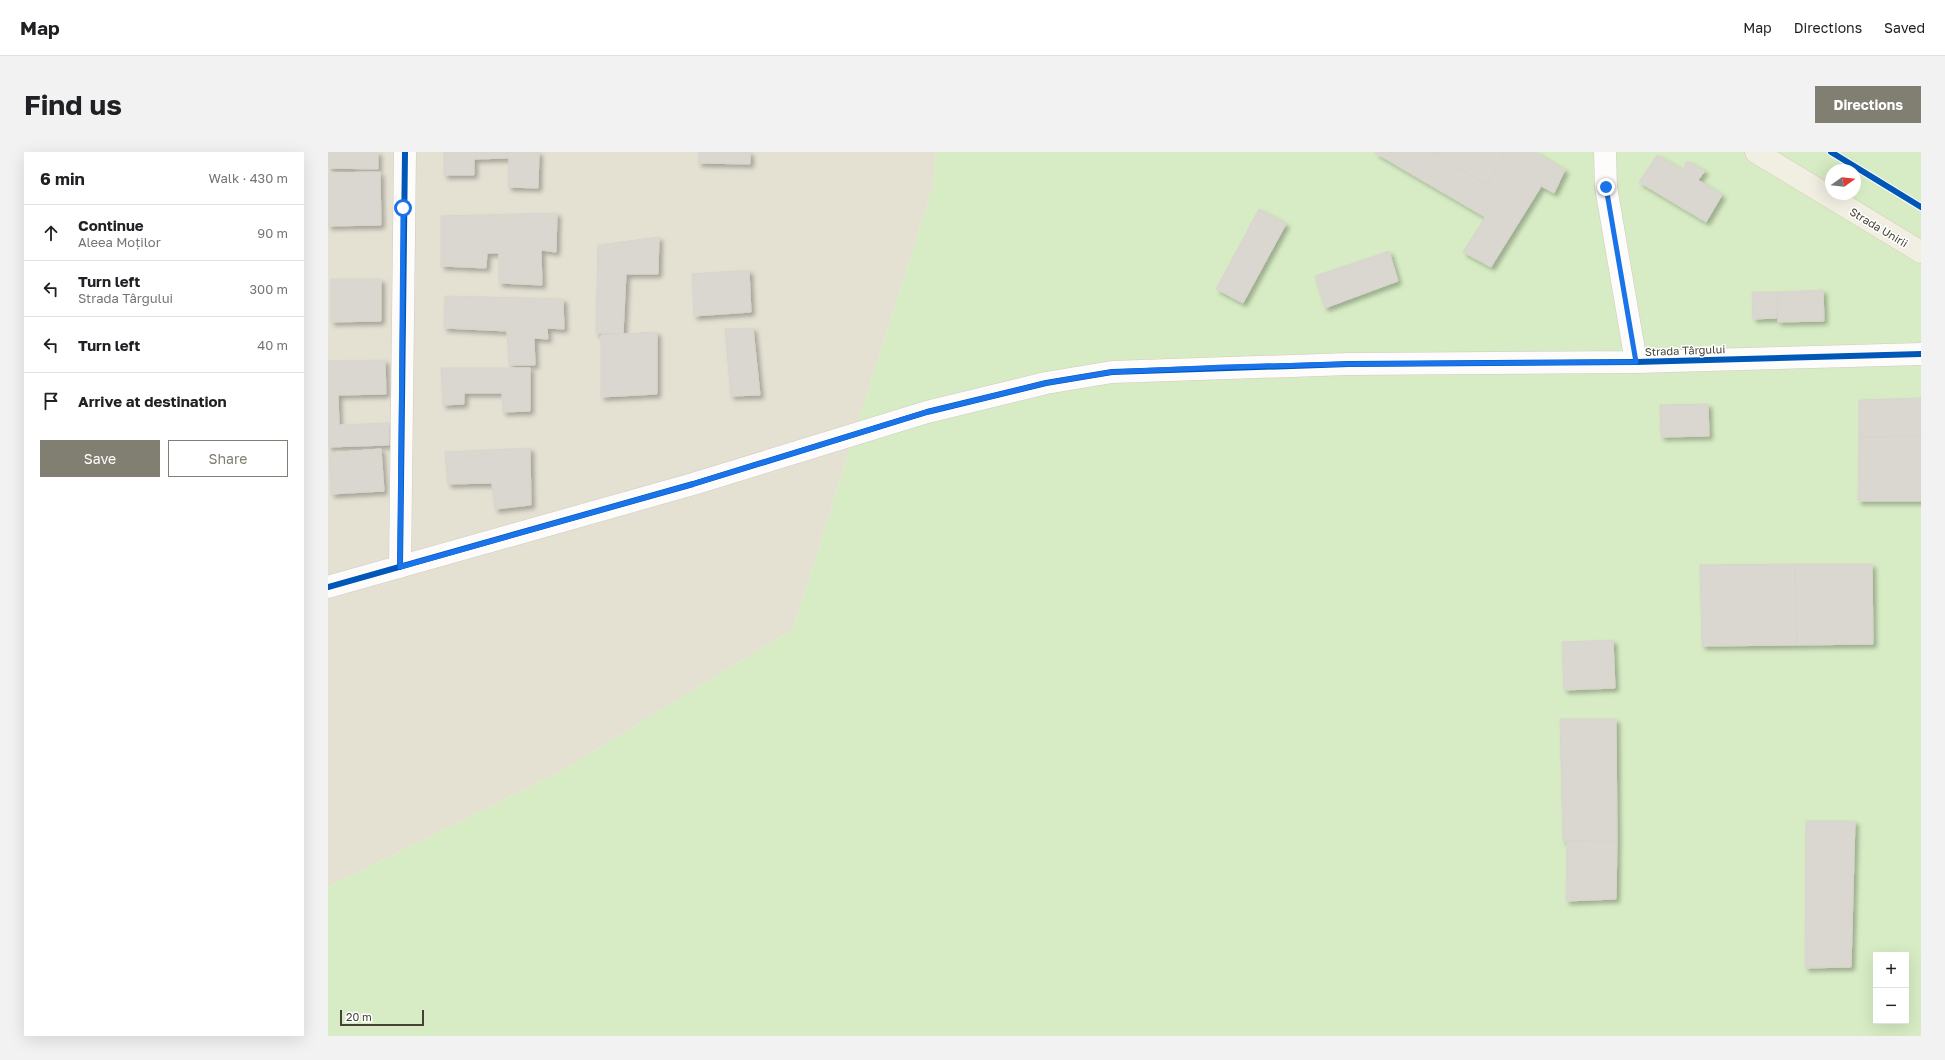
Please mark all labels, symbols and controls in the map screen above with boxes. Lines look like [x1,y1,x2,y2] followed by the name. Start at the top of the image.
[20,16,60,39] text: Map
[1743,19,1772,36] text: Map
[1794,19,1862,36] text: Directions
[1884,19,1925,36] text: Saved
[1815,86,1921,123] button: Directions
[24,88,122,121] text: Find us
[1825,164,1861,200] north arrow
[40,168,85,189] text: 6 min
[208,170,288,186] text: Walk · 430 m
[1597,178,1615,196] route end
[394,199,412,217] route start
[1848,205,1910,249] street label: Strada Unirii
[78,216,144,234] text: Continue
[40,222,62,244] icon: ahead
[257,225,288,241] text: 90 m
[78,234,161,250] text: Aleea Moților
[78,272,140,290] text: Turn left
[40,278,62,300] icon: left
[250,281,288,297] text: 300 m
[78,290,173,306] text: Strada Târgului
[40,334,62,356] icon: left
[78,336,140,354] text: Turn left
[257,337,288,353] text: 40 m
[1645,342,1725,358] street label: Strada Târgului
[40,390,62,412] icon: arrive
[78,392,227,410] text: Arrive at destination
[40,440,160,477] button: Save
[168,440,288,477] button: Share
[1873,952,1909,1024] map controls
[1873,952,1909,988] button: +
[1873,988,1909,1024] button: −
[340,1008,424,1027] scale bar
[346,1010,372,1023] text: 20 m

